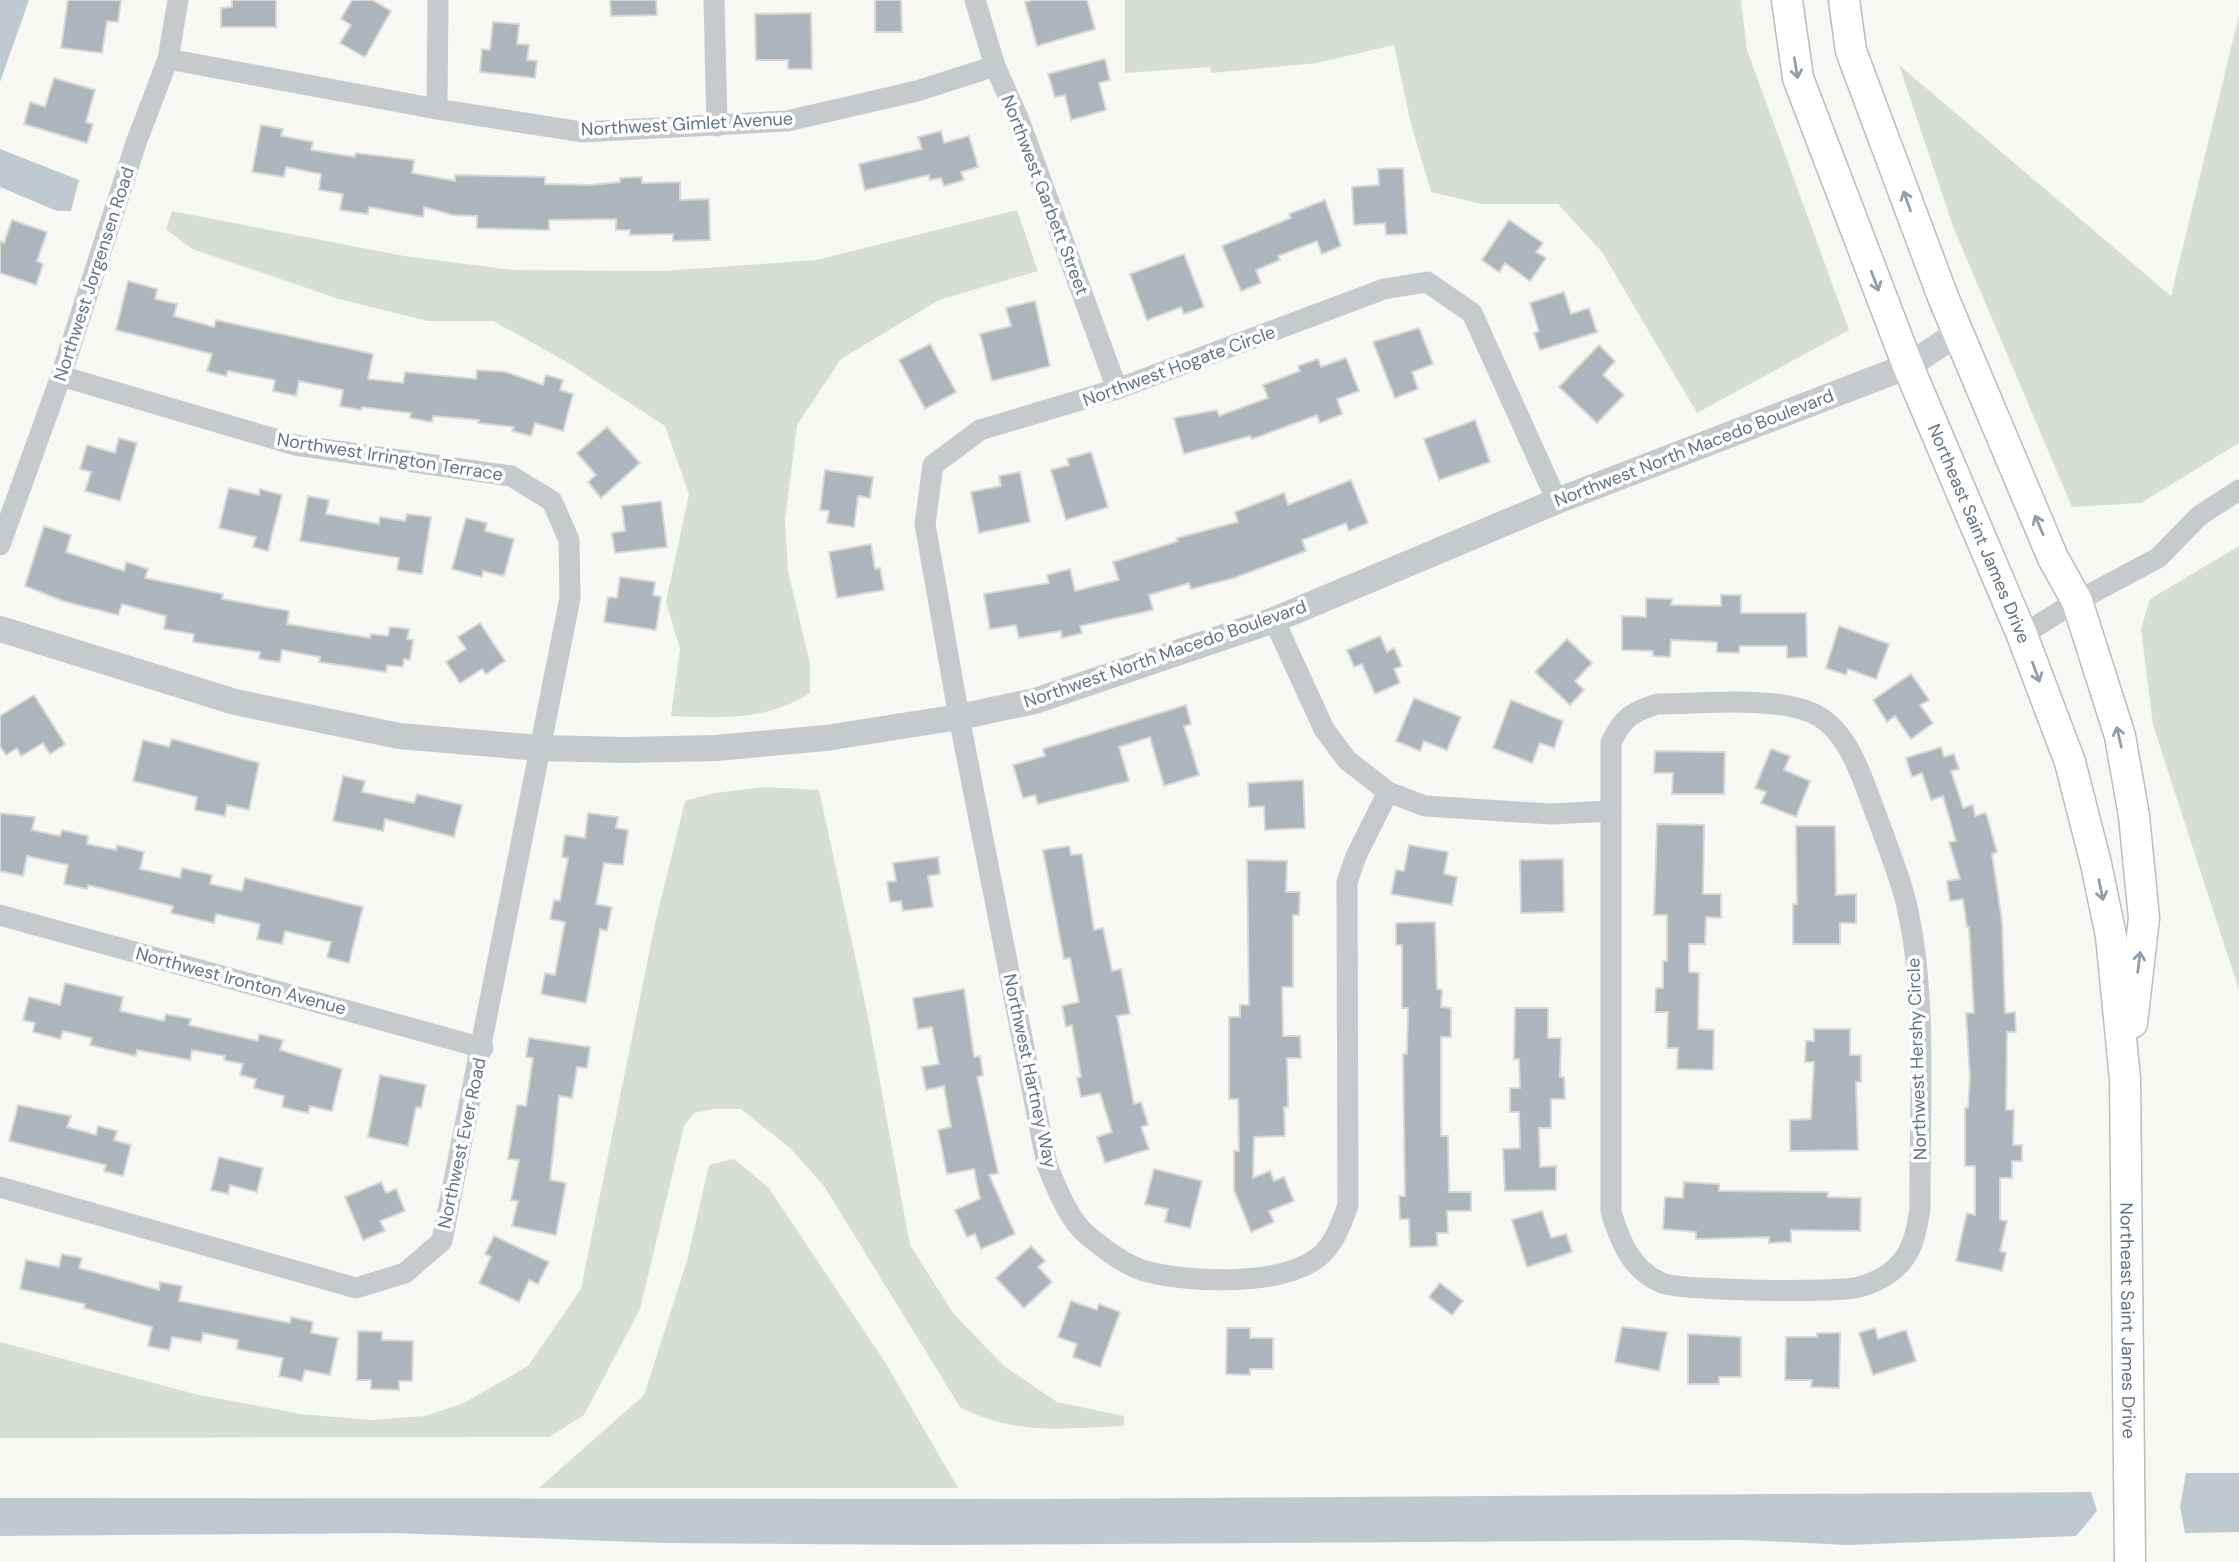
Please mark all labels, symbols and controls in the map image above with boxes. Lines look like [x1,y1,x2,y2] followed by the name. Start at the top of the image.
[1790,56,1803,79] one-way arrow
[996,92,1094,298] street label: Northwest Garbett Street
[580,106,794,142] street label: Northwest Gimlet Avenue
[48,164,140,384] street label: Northwest Jorgensen Road
[1900,190,1912,212] one-way arrow
[1870,269,1882,291] one-way arrow
[1079,320,1279,412] street label: Northwest Hogate Circle
[1551,383,1837,513] street label: Northwest North Macedo Boulevard
[1922,420,2036,647] street label: Northeast Saint James Drive
[275,427,505,487] street label: Northwest Irrington Terrace
[2032,515,2045,536] one-way arrow
[1020,594,1310,714] street label: Northwest North Macedo Boulevard
[2031,661,2044,683] one-way arrow
[2112,726,2126,749] one-way arrow
[2095,878,2109,901] one-way arrow
[133,941,349,1021] street label: Northwest Ironton Avenue
[2132,951,2145,974] one-way arrow
[1901,957,1933,1161] street label: Northwest Hershy Circle
[998,972,1062,1170] street label: Northwest Hartney Way
[432,1055,492,1231] street label: Northwest Ever Road
[2114,1202,2141,1439] street label: Northeast Saint James Drive

